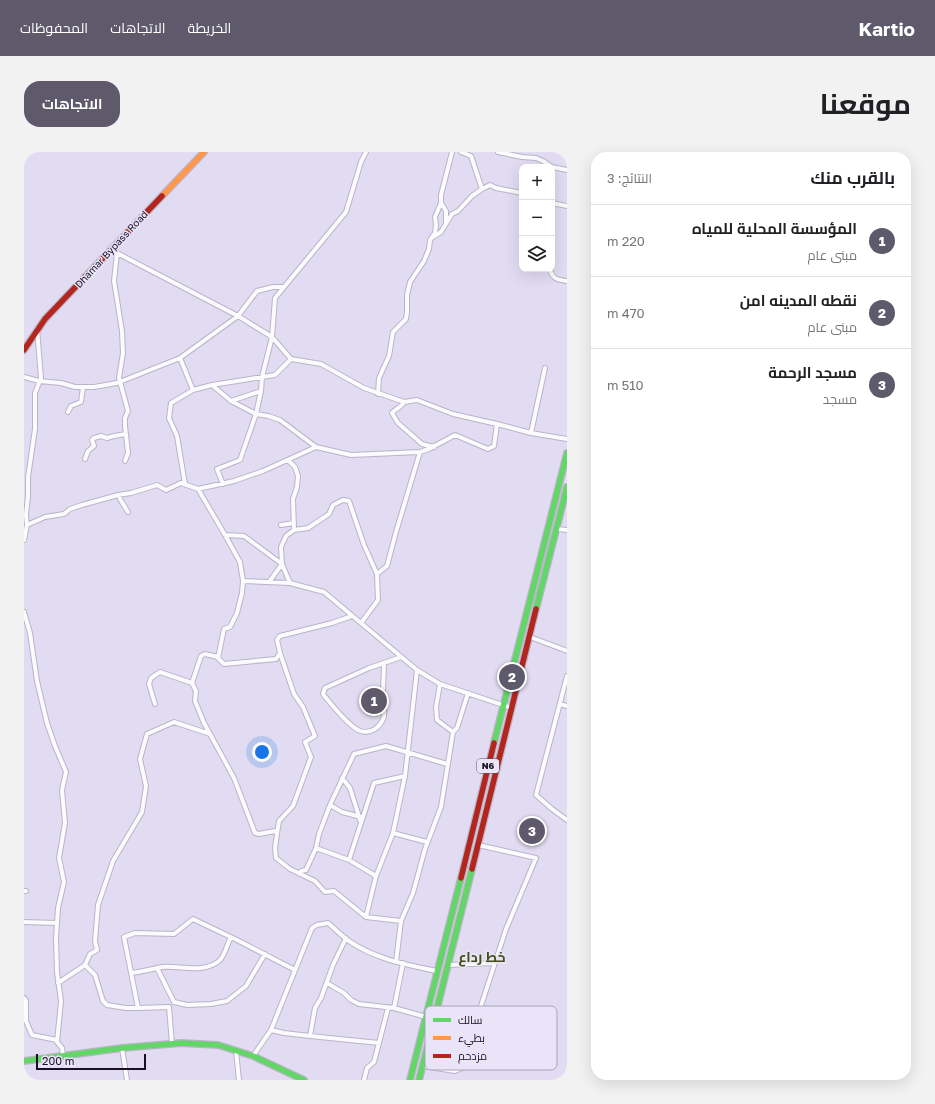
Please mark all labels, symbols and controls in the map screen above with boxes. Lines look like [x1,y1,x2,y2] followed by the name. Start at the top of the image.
[858,17,915,40] text: Kartio
[20,19,88,36] text: المحفوظات
[110,19,166,36] text: الاتجاهات
[188,19,231,36] text: الخريطة
[24,81,120,127] button: الاتجاهات
[820,87,911,120] text: موقعنا
[519,164,555,272] map controls
[519,164,555,200] button: +
[811,167,895,188] text: بالقرب منك
[607,170,652,186] text: النتائج: 3
[519,200,555,236] button: −
[72,208,150,290] street label: Dhamar Bypass Road
[692,219,857,237] text: المؤسسة المحلية للمياه
[607,233,645,249] text: 220 m
[879,233,885,249] text: 1
[519,236,555,272] button: layers
[807,247,857,263] text: مبنى عام
[740,291,857,309] text: نقطه المدينه امن
[607,305,645,321] text: 470 m
[878,305,886,321] text: 2
[807,319,857,335] text: مبنى عام
[768,363,857,381] text: مسجد الرحمة
[607,377,644,393] text: 510 m
[878,377,886,393] text: 3
[823,391,857,407] text: مسجد
[499,662,525,692] pin: 2
[361,686,387,716] pin: 1
[252,742,272,762] your location
[477,759,499,773] road number: N6
[519,816,545,846] pin: 3
[458,948,506,967] district label: خط رداع
[425,1006,557,1070] legend
[458,1013,482,1026] text: سالك
[458,1031,485,1047] text: بطيء
[458,1049,487,1064] text: مزدحم
[36,1052,146,1071] scale bar
[42,1054,75,1067] text: 200 m

